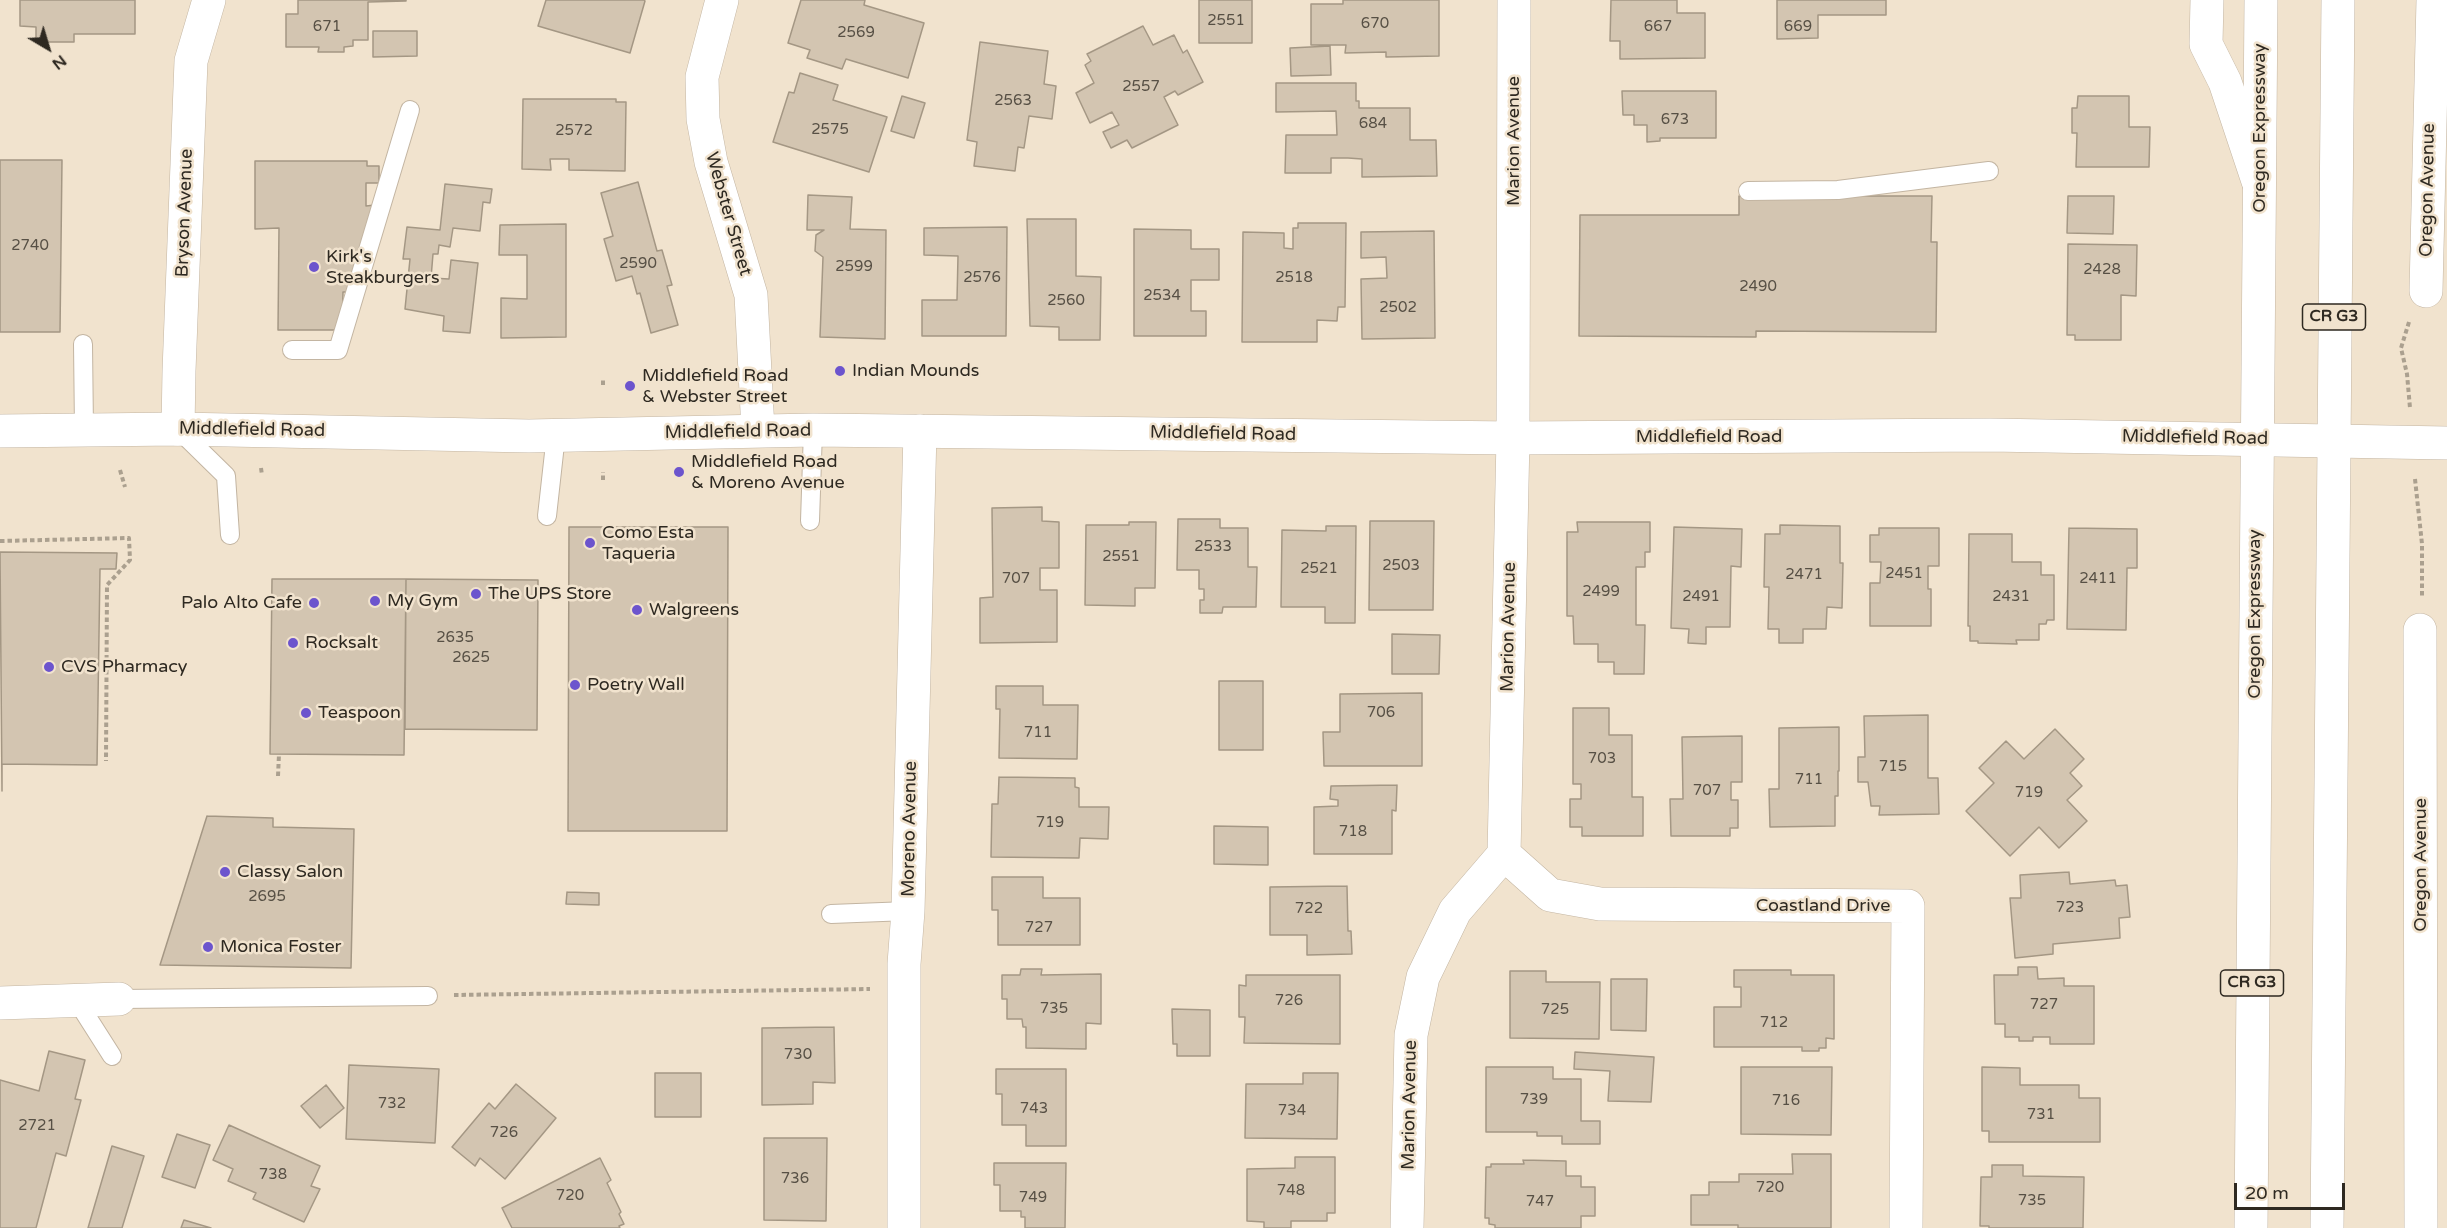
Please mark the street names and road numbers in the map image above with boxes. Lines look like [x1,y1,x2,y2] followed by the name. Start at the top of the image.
[2249,43,2271,213] street label: Oregon Expressway
[1503,76,1525,206] street label: Marion Avenue
[2416,123,2440,257] street label: Oregon Avenue
[172,148,198,278] street label: Bryson Avenue
[700,150,756,278] street label: Webster Street
[2302,304,2366,330] road number: CR G3
[179,418,325,442] street label: Middlefield Road
[665,420,811,444] street label: Middlefield Road
[1150,422,1296,446] street label: Middlefield Road
[1636,426,1782,448] street label: Middlefield Road
[2122,426,2268,450] street label: Middlefield Road
[2244,529,2266,699] street label: Oregon Expressway
[1497,562,1521,692] street label: Marion Avenue
[898,761,922,897] street label: Moreno Avenue
[2410,798,2432,932] street label: Oregon Avenue
[1756,895,1890,917] street label: Coastland Drive
[2220,970,2284,996] road number: CR G3
[1398,1040,1422,1170] street label: Marion Avenue

